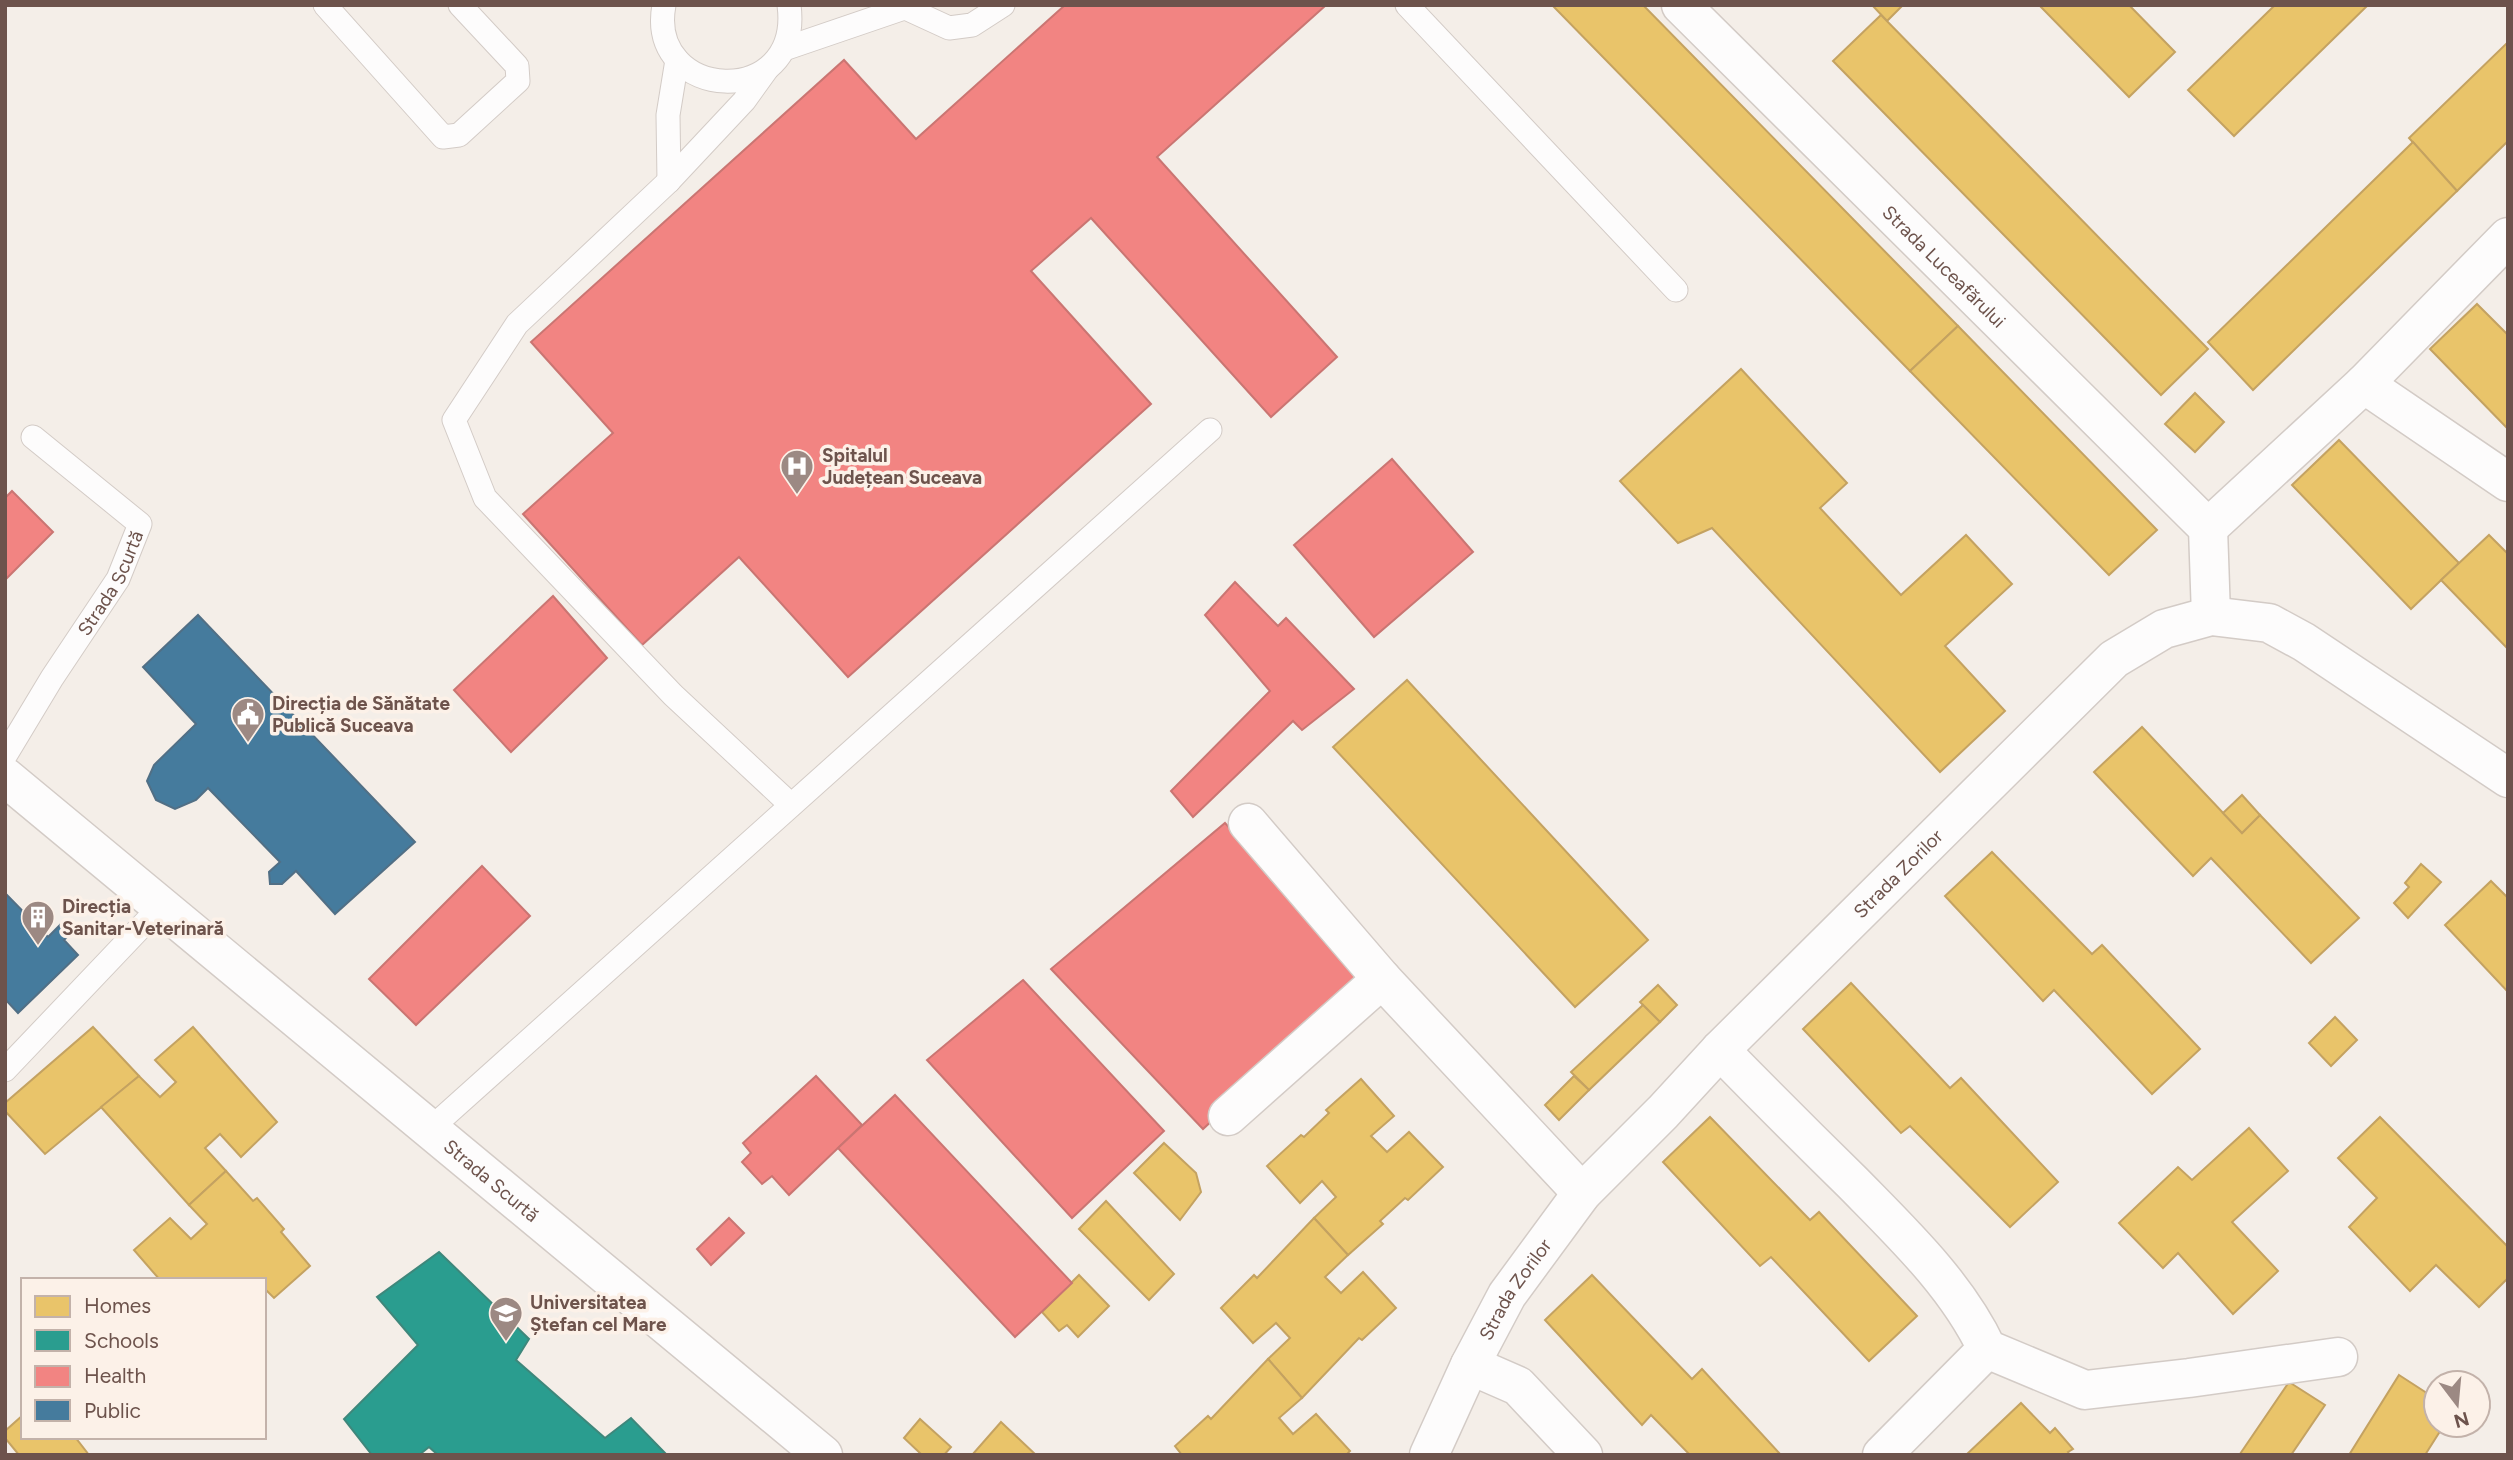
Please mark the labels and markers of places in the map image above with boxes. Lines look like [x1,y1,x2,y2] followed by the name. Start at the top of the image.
[822,444,982,489] place label: Spitalul Județean Suceava
[778,447,816,496] hospital icon: Spitalul Județean Suceava
[272,692,450,737] place label: Direcția de Sănătate Publică Suceava
[229,695,267,744] public building icon: Direcția de Sănătate Publică Suceava
[62,895,224,940] place label: Direcția Sanitar-Veterinară
[19,898,57,947] building icon: Direcția Sanitar-Veterinară
[530,1291,667,1336] place label: Universitatea Ștefan cel Mare
[487,1294,525,1343] school or university icon: Universitatea Ștefan cel Mare

